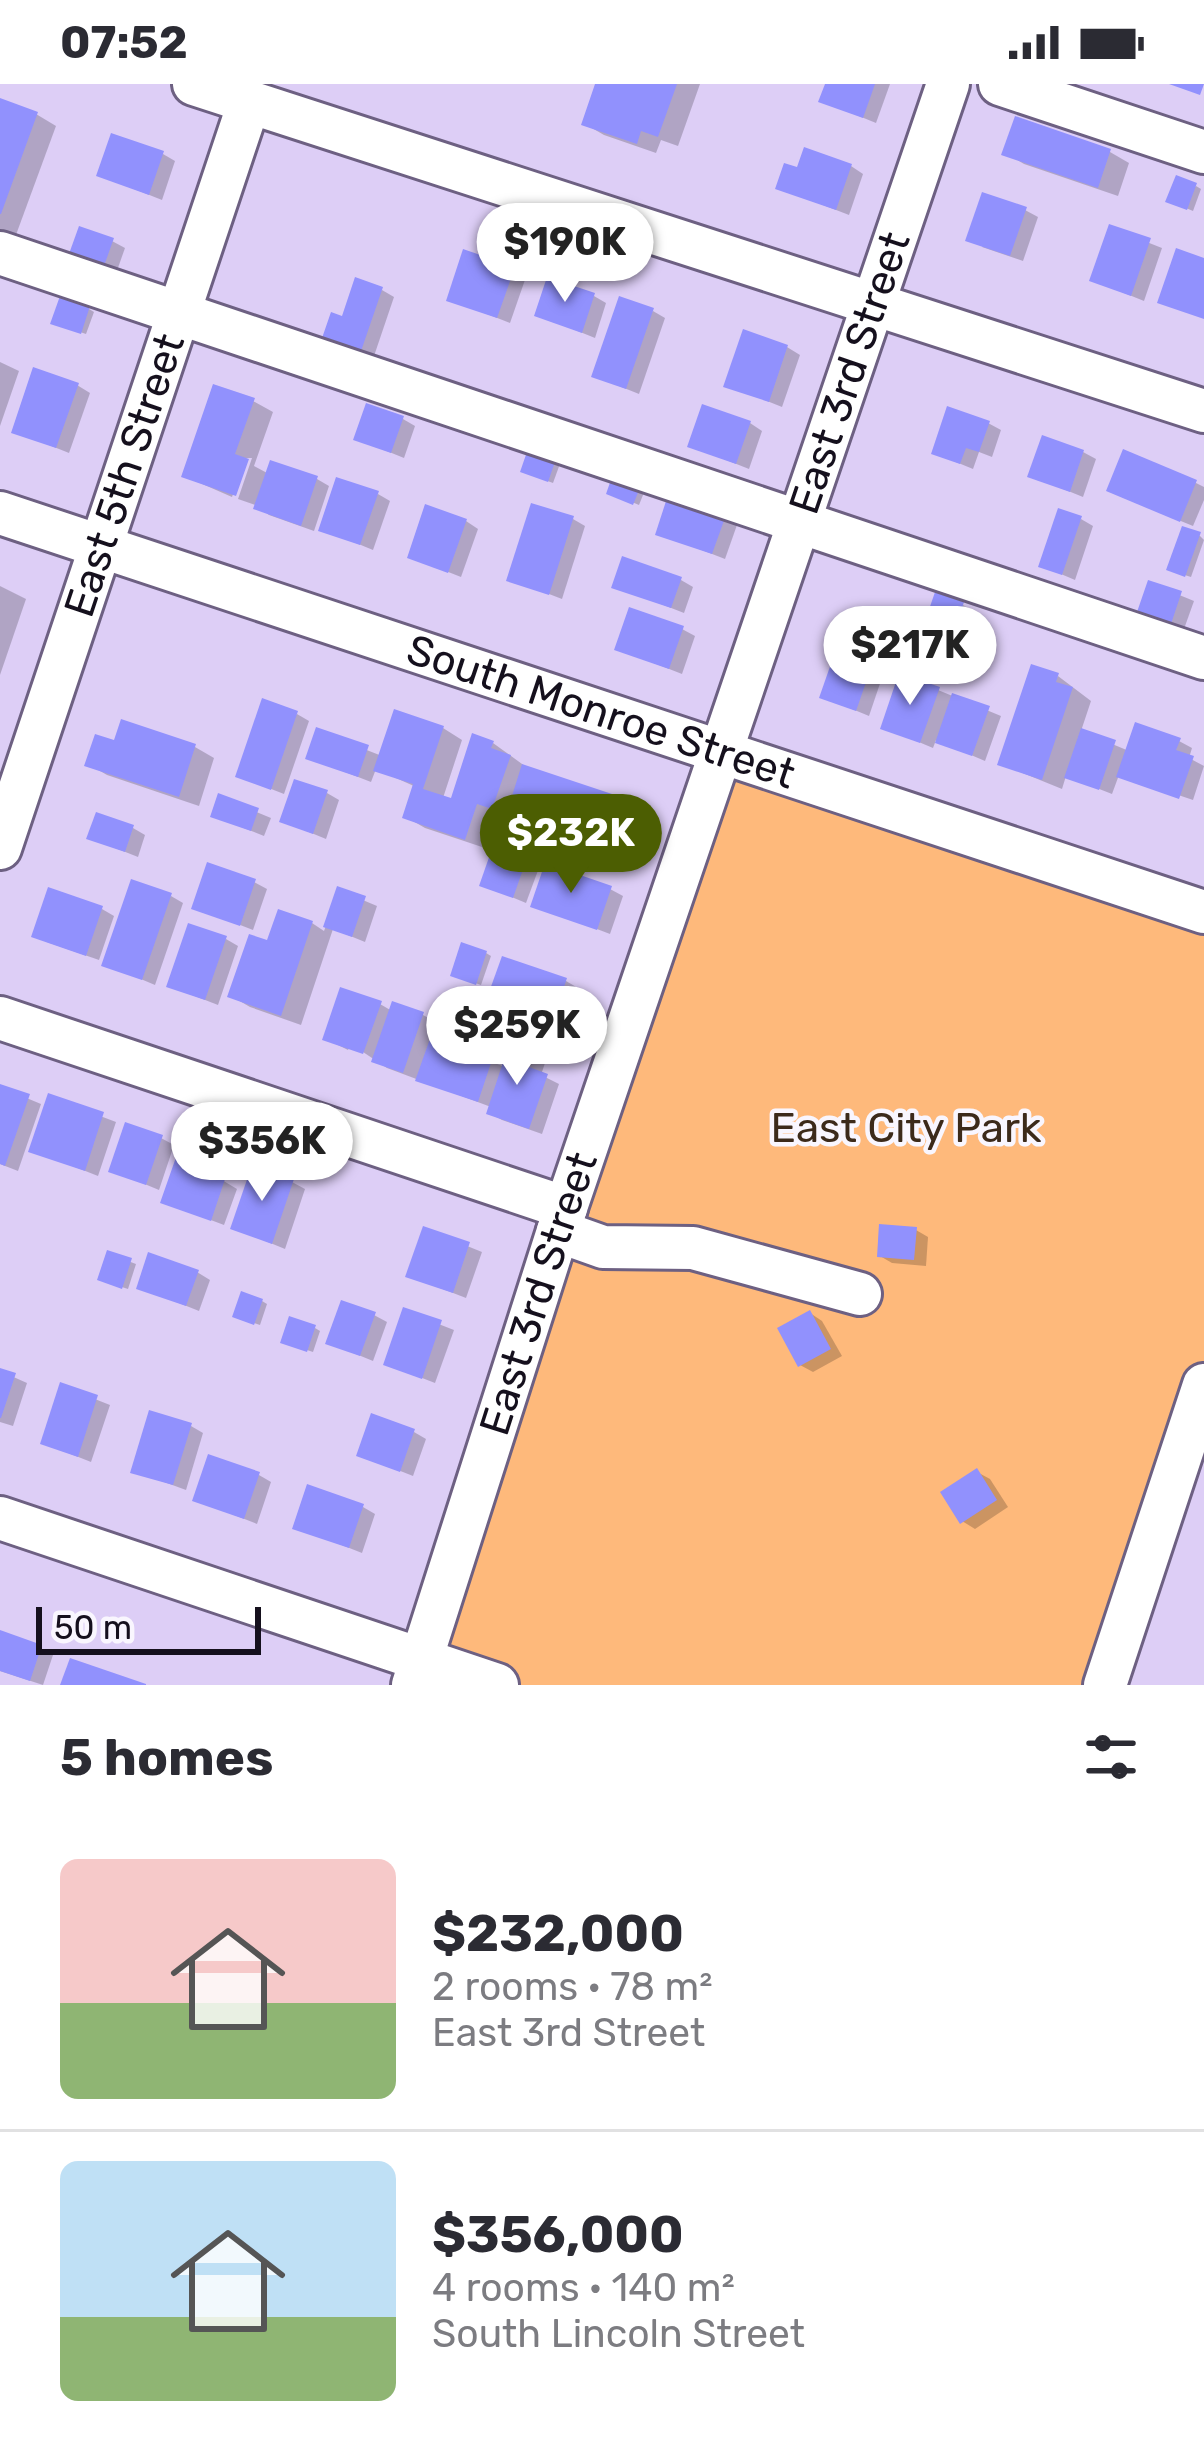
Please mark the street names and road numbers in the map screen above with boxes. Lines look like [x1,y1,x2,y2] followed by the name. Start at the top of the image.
[779,225,921,520] street label: East 3rd Street
[54,327,195,623] street label: East 5th Street
[400,625,801,800] street label: South Monroe Street
[469,1146,608,1441] street label: East 3rd Street

